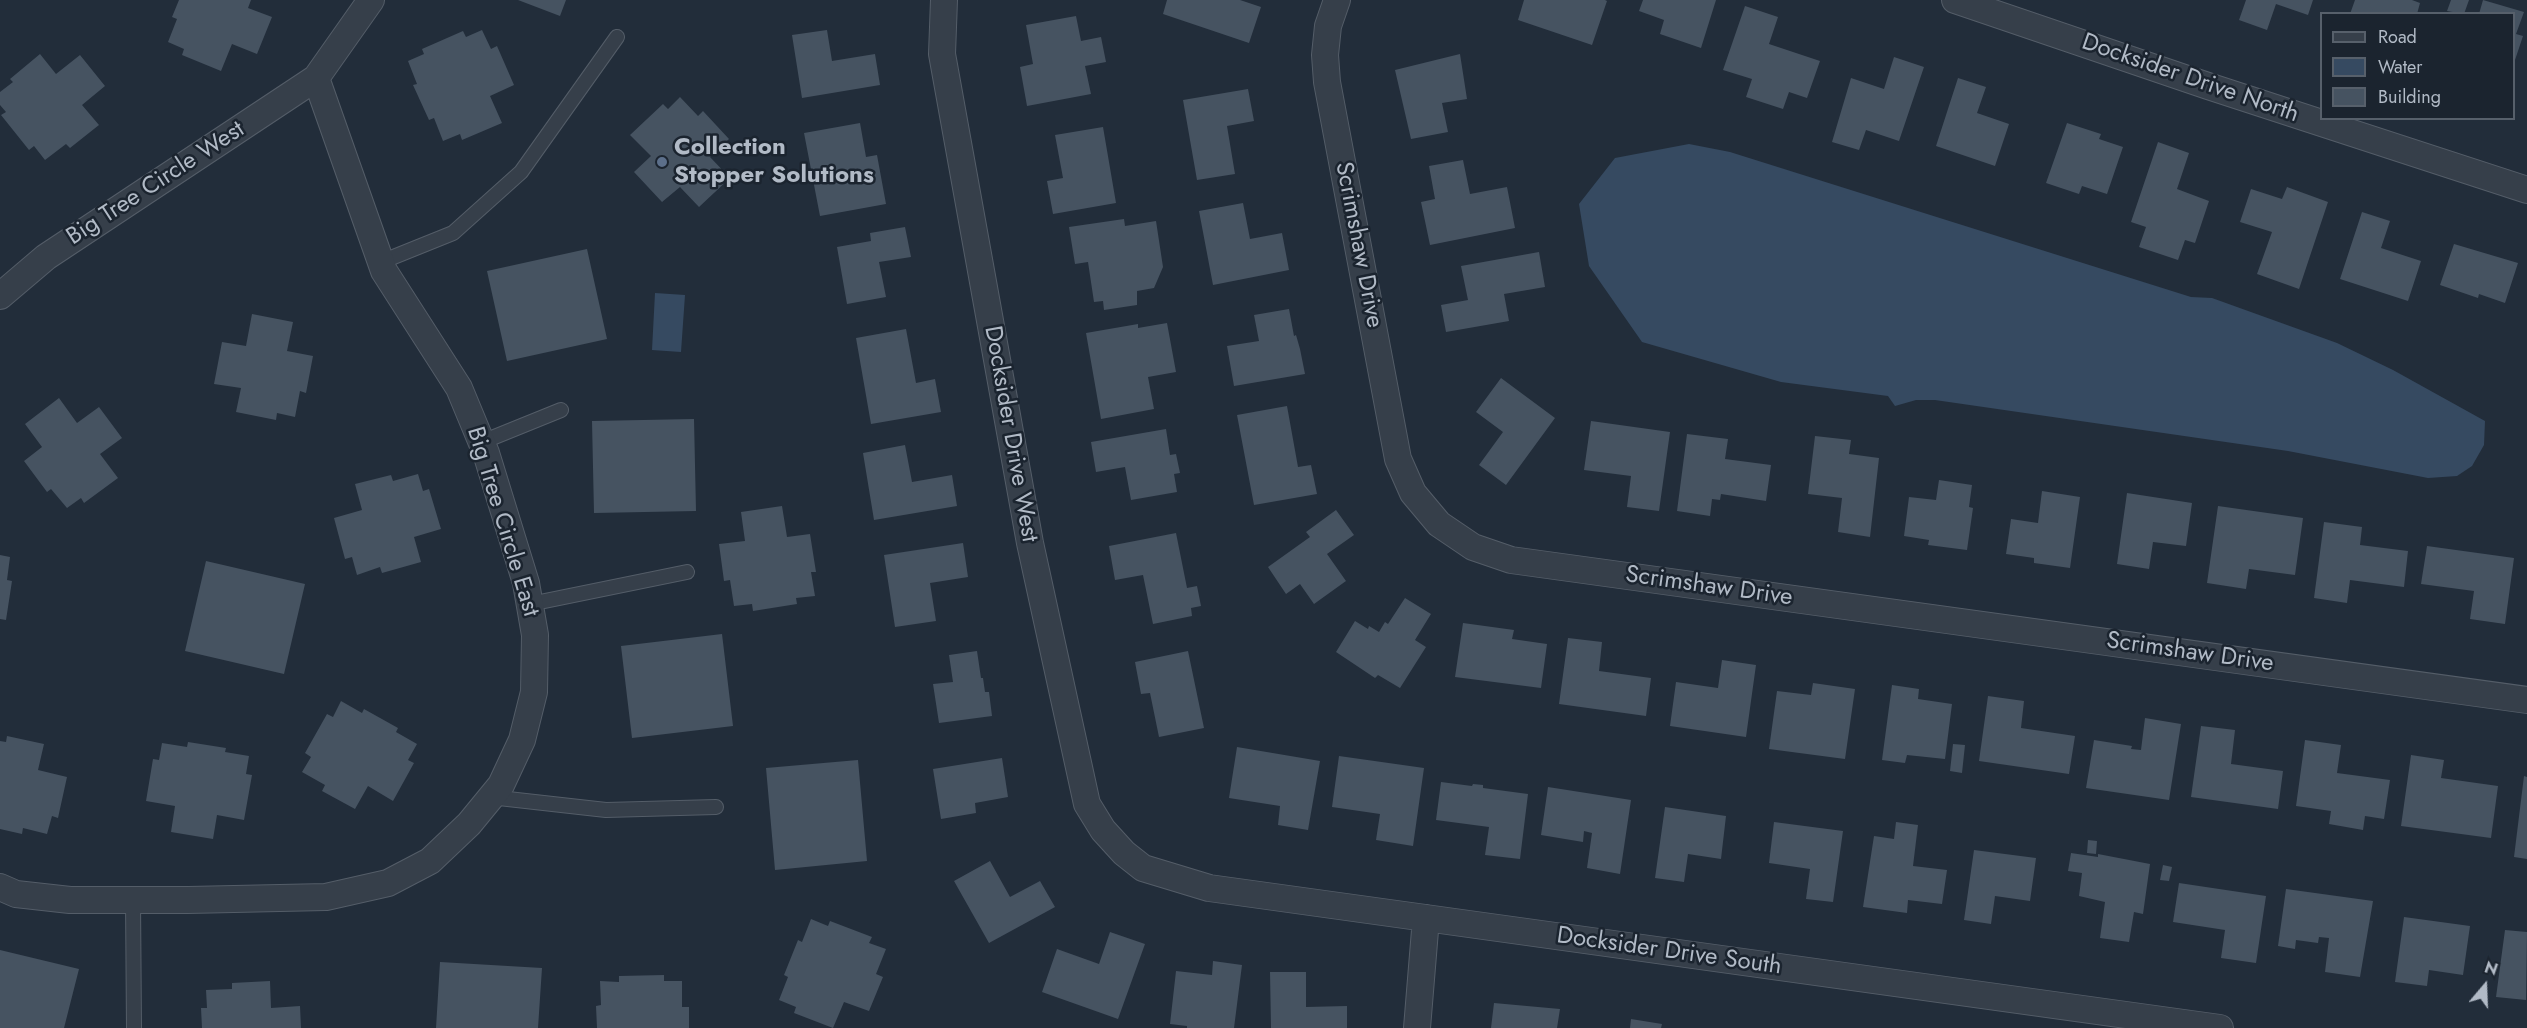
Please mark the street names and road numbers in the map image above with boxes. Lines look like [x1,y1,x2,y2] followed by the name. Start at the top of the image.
[2078,28,2302,130] street label: Docksider Drive North
[62,116,250,252] street label: Big Tree Circle West
[1328,160,1388,330] street label: Scrimshaw Drive
[977,324,1043,544] street label: Docksider Drive West
[459,424,545,620] street label: Big Tree Circle East
[1624,561,1794,613] street label: Scrimshaw Drive
[2105,627,2275,679] street label: Scrimshaw Drive
[1555,922,1783,982] street label: Docksider Drive South

